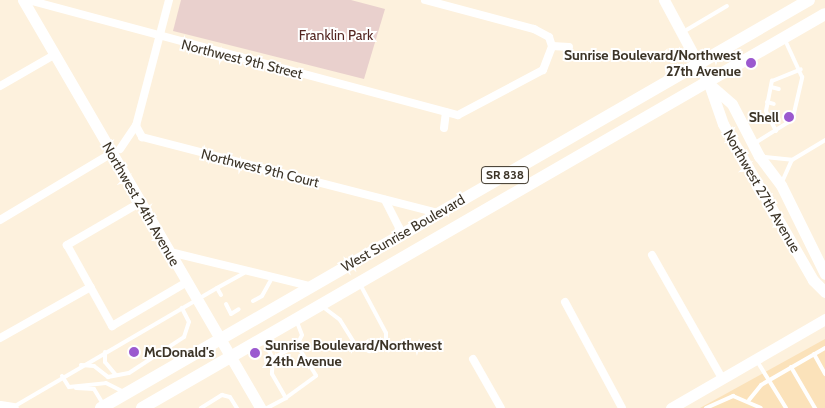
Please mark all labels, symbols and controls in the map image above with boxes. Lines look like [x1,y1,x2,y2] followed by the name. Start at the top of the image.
[299,27,373,43] park label: Franklin Park
[180,36,304,82] street label: Northwest 9th Street
[564,47,741,80] place label: Sunrise Boulevard/Northwest 27th Avenue
[745,57,757,69] marker: Sunrise Boulevard/Northwest 27th Avenue
[749,109,779,125] place label: Shell
[783,111,795,123] marker: Shell
[720,127,804,255] street label: Northwest 27th Avenue
[99,139,183,269] street label: Northwest 24th Avenue
[199,145,321,191] street label: Northwest 9th Court
[480,166,530,184] road number: SR 838
[338,191,468,275] street label: West Sunrise Boulevard
[265,337,442,370] place label: Sunrise Boulevard/Northwest 24th Avenue
[144,344,214,360] place label: McDonald's
[128,346,140,358] marker: McDonald's
[249,347,261,359] marker: Sunrise Boulevard/Northwest 24th Avenue

